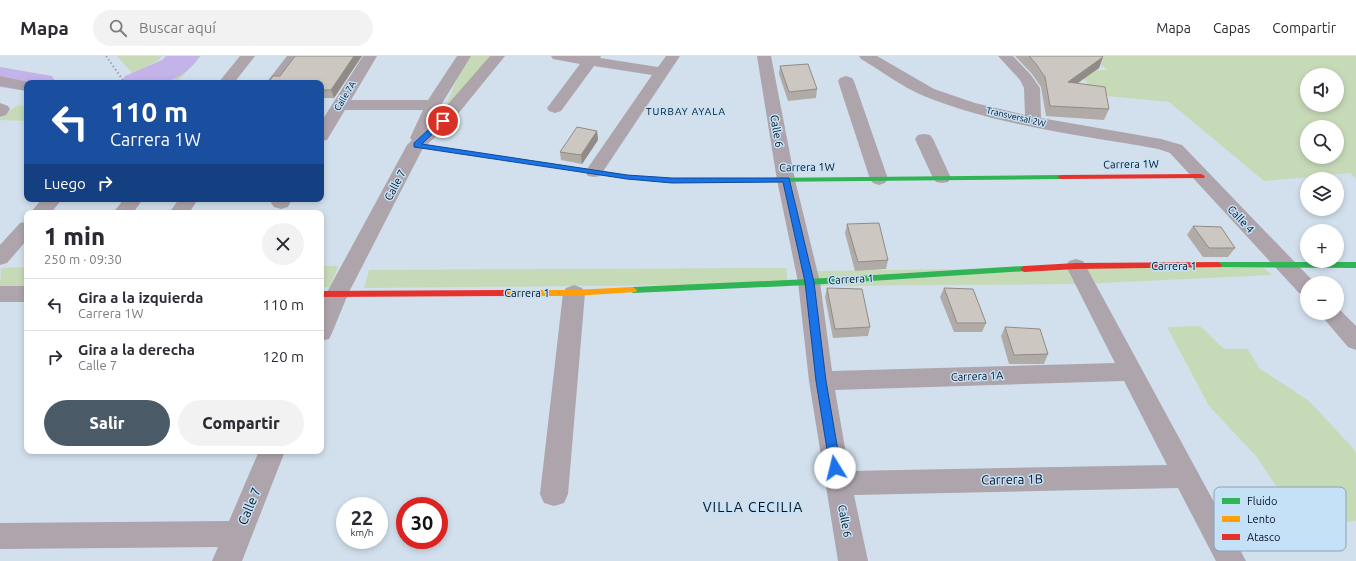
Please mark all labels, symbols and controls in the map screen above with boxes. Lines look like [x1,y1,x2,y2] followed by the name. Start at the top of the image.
[93,10,373,46] search box
[20,17,69,39] text: Mapa
[107,17,129,39] icon: search
[139,19,216,36] text: Buscar aquí
[1156,20,1191,36] text: Mapa
[1213,20,1250,36] text: Capas
[1272,20,1336,36] text: Compartir
[1300,68,1344,320] map controls
[1300,68,1344,112] button: sound
[332,79,358,113] street label: Calle 7A
[44,96,96,148] icon: left
[110,96,188,127] text: 110 m
[426,104,460,138] pin
[985,105,1047,129] street label: Transversal 2W
[646,106,726,117] district label: TURBAY AYALA
[432,110,454,132] icon: arrive
[768,114,786,148] street label: Calle 6
[1300,120,1344,164] button: search
[110,129,201,149] text: Carrera 1W
[1103,158,1159,170] street label: Carrera 1W
[779,161,835,173] street label: Carrera 1W
[382,168,408,202] street label: Calle 7
[94,172,116,194] icon: right
[1300,172,1344,216] button: layers
[44,175,86,192] text: Luego
[1225,203,1257,235] street label: Calle 4
[44,223,105,250] text: 1 min
[262,223,304,265] button: close
[1300,224,1344,268] button: +
[44,252,122,266] text: 250 m · 09:30
[1151,260,1197,272] street label: Carrera 1
[828,272,874,286] street label: Carrera 1
[1300,276,1344,320] button: −
[504,287,550,299] street label: Carrera 1
[78,289,204,306] text: Gira a la izquierda
[44,294,66,316] icon: left
[262,296,304,313] text: 110 m
[78,306,144,320] text: Carrera 1W
[78,341,195,358] text: Gira a la derecha
[44,346,66,368] icon: right
[262,348,304,365] text: 120 m
[78,358,117,372] text: Calle 7
[951,369,1004,383] street label: Carrera 1A
[44,400,170,446] button: Salir
[178,400,304,446] button: Compartir
[814,447,856,489] position arrow
[981,471,1043,487] street label: Carrera 1B
[235,485,263,527] street label: Calle 7
[1214,487,1346,551] legend
[1247,495,1278,507] text: Fluido
[396,497,448,549] speed limit sign: 30
[703,499,803,515] district label: VILLA CECILIA
[836,504,854,538] street label: Calle 6
[351,506,373,529] text: 22
[1247,513,1276,525] text: Lento
[350,527,374,538] text: km/h
[1247,531,1280,543] text: Atasco

